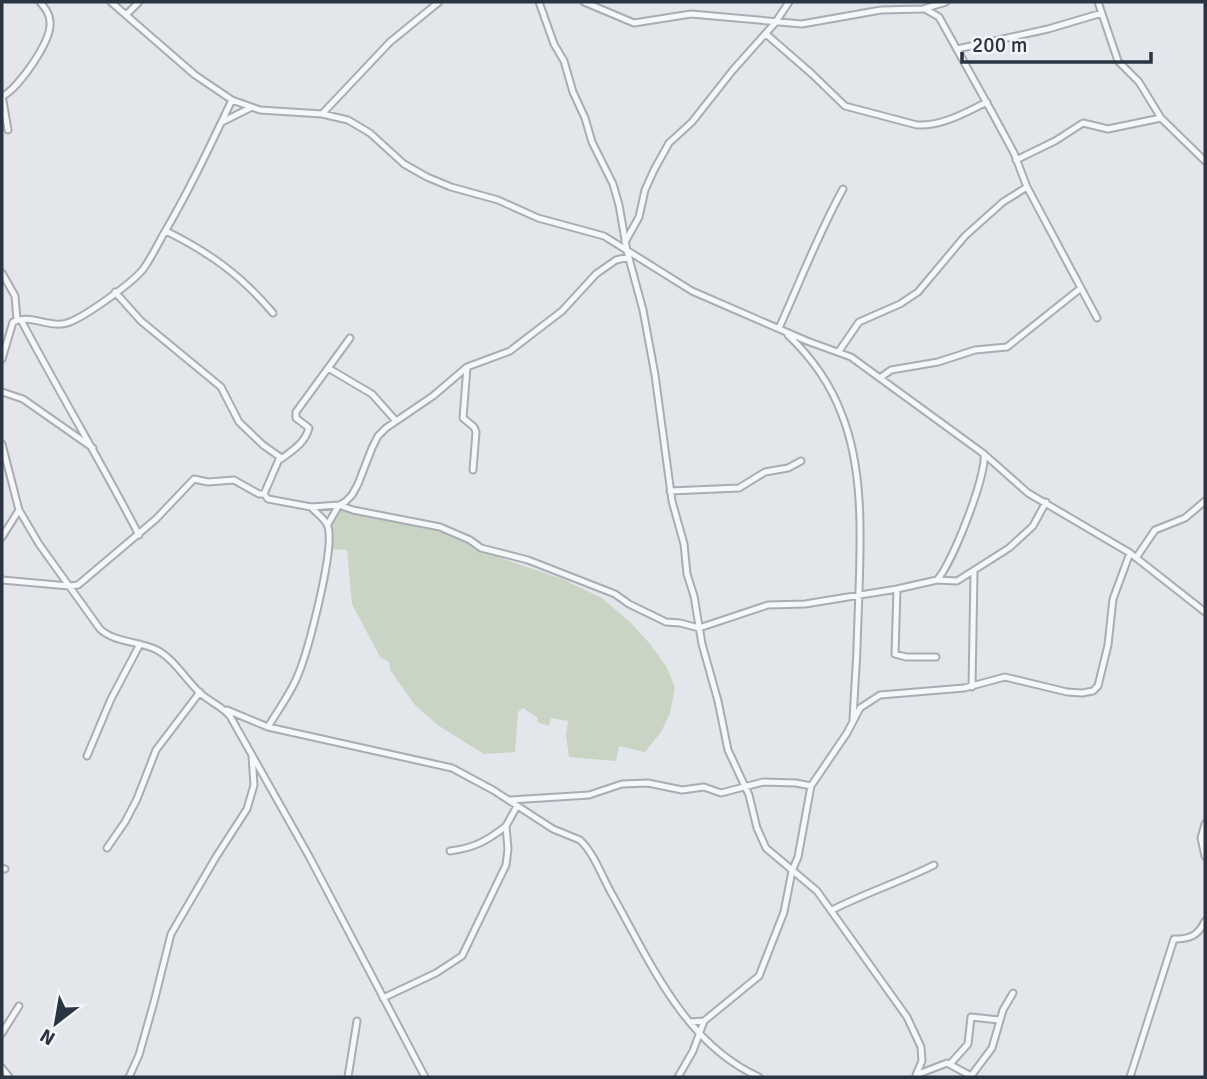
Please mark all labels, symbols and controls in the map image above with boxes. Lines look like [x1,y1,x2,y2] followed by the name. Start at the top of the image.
[962,21,1151,65] scale bar
[972,32,1027,58] text: 200 m
[21,988,91,1058] north arrow
[36,1023,60,1050] text: N

